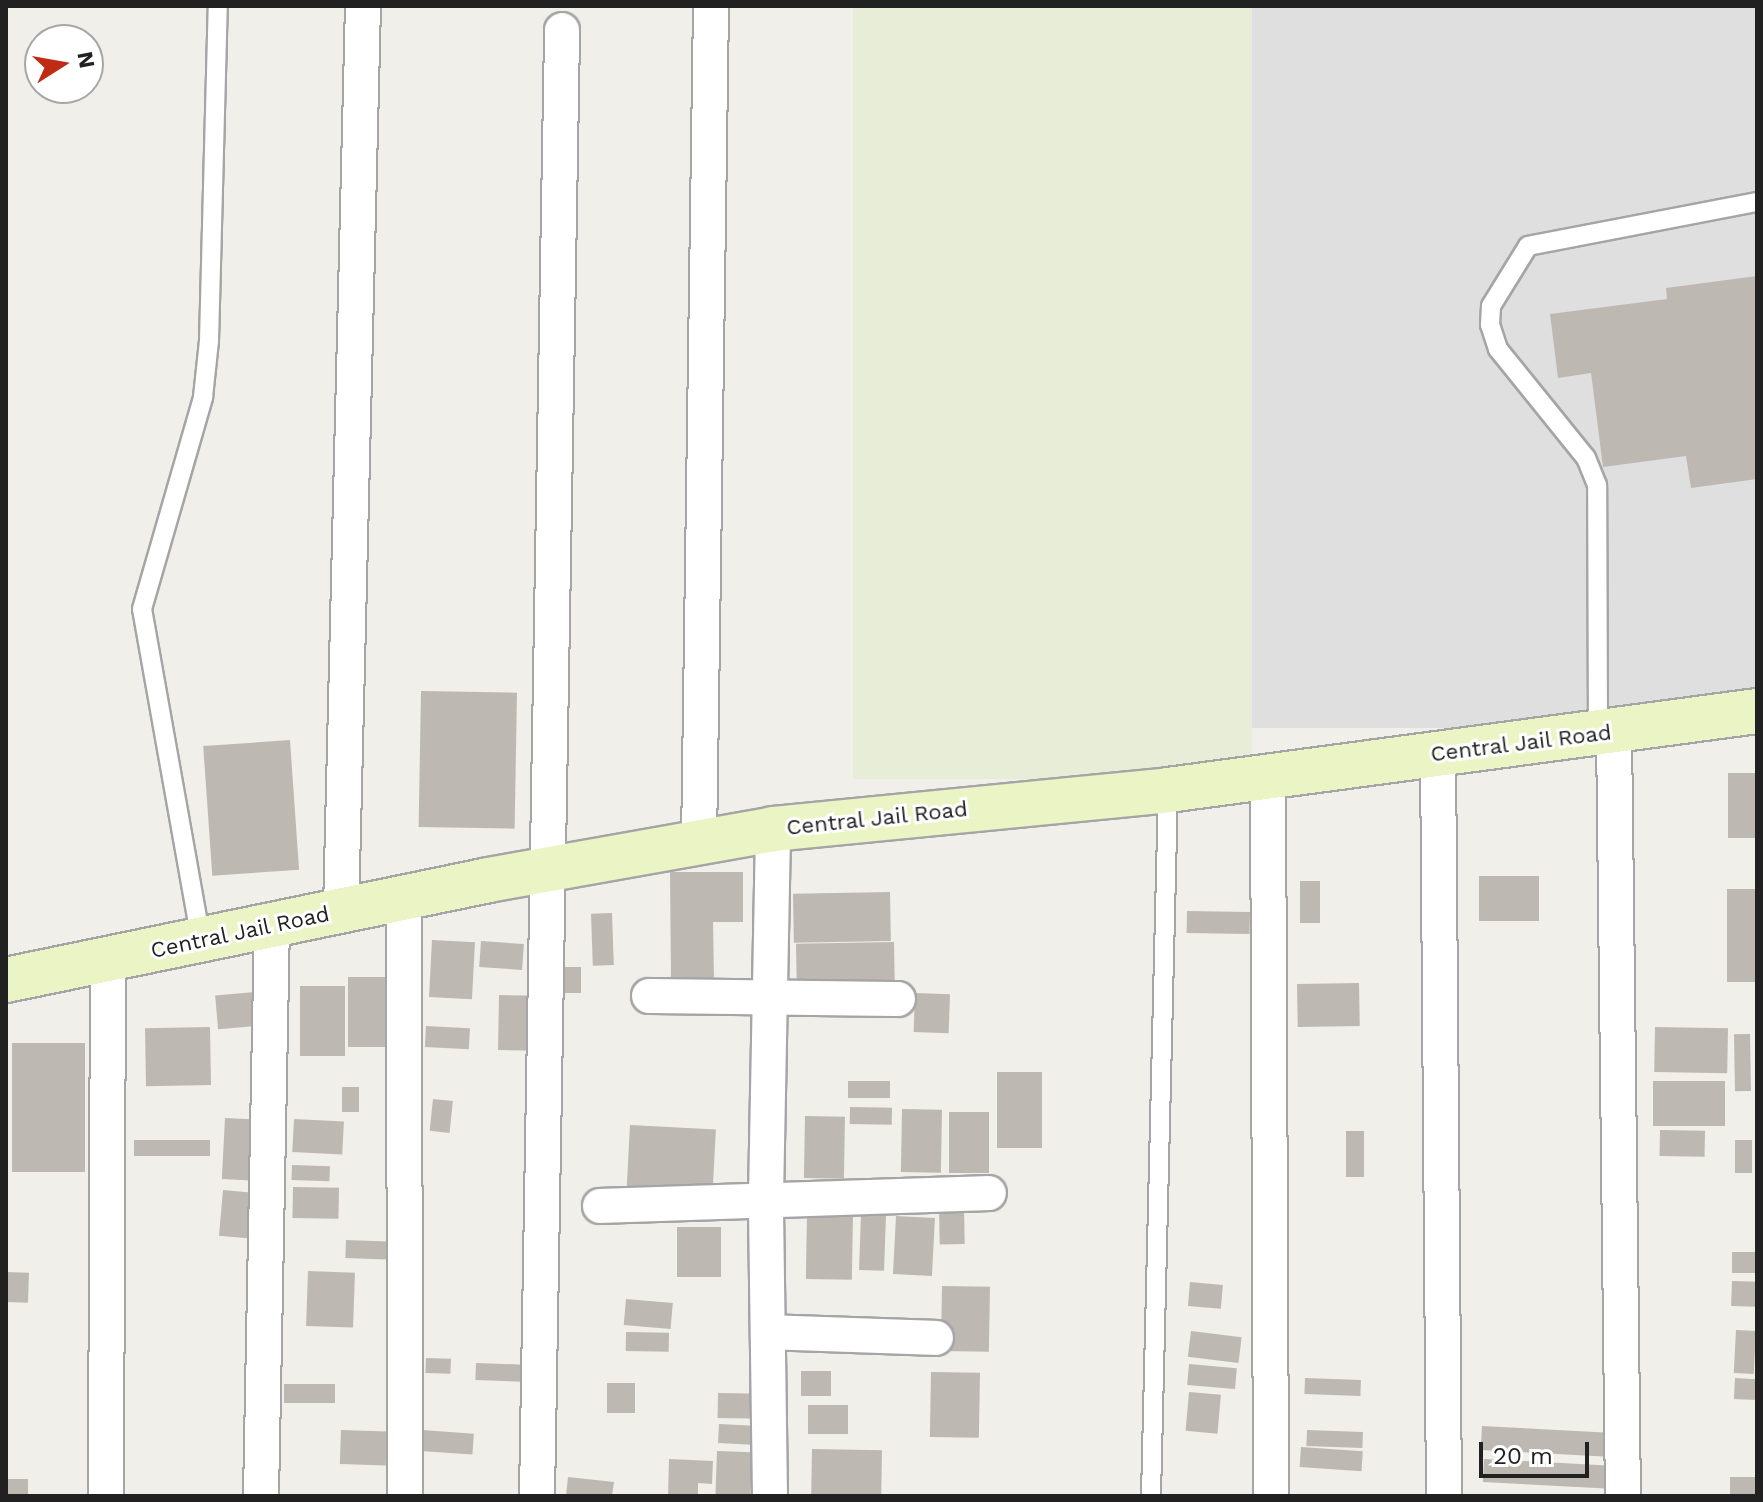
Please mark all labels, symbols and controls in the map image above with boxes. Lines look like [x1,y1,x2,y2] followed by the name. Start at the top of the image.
[24,24,104,104] north arrow
[72,49,100,70] text: N
[1428,719,1614,767] street label: Central Jail Road
[784,795,970,841] street label: Central Jail Road
[147,900,333,964] street label: Central Jail Road
[1483,1426,1593,1476] scale bar
[1493,1442,1553,1470] text: 20 m

